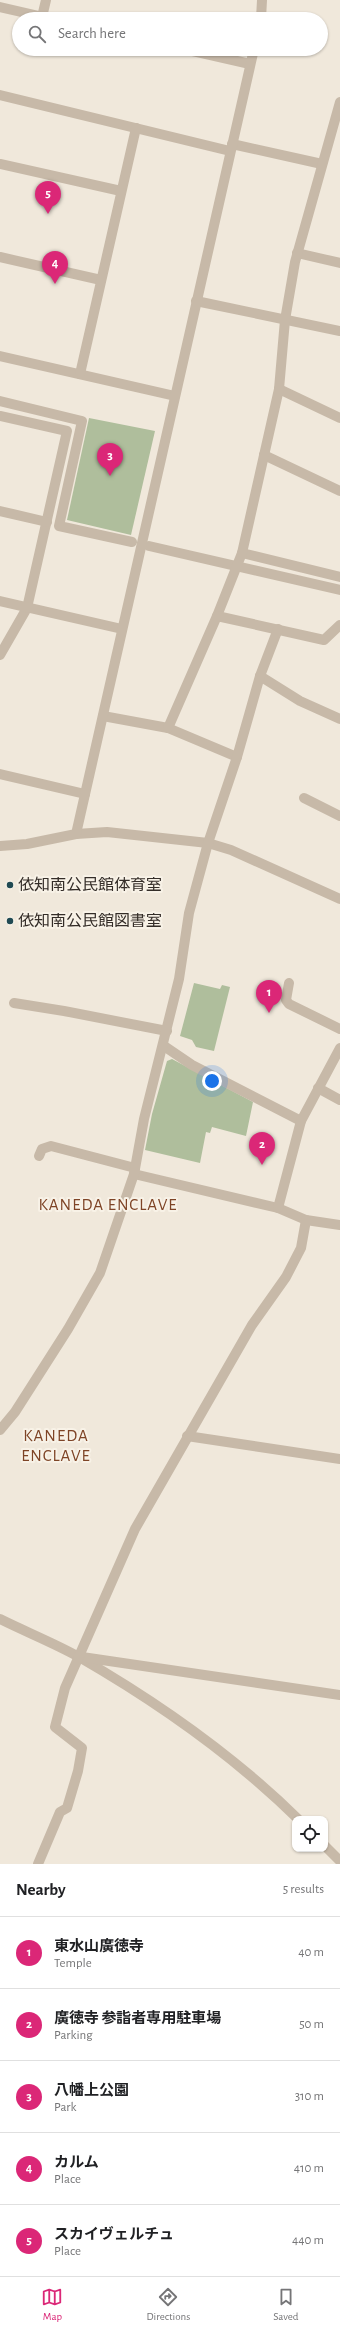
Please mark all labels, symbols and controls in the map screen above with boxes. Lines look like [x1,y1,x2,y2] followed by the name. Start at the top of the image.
[12,12,328,56] search box
[26,23,48,45] icon: search
[58,26,126,41] text: Search here
[35,181,61,214] pin: 5
[42,251,68,284] pin: 4
[97,443,123,476] pin: 3
[18,876,162,893] place label: 依知南公民館体育室
[5,880,15,890] marker: 依知南公民館体育室
[18,912,162,929] place label: 依知南公民館図書室
[5,916,15,926] marker: 依知南公民館図書室
[256,980,282,1013] pin: 1
[202,1071,222,1091] your location
[249,1132,275,1165] pin: 2
[39,1196,177,1213] district label: KANEDA ENCLAVE
[21,1427,91,1464] district label: KANEDA ENCLAVE
[292,1816,328,1852] map controls
[292,1816,328,1852] button: locate
[16,1881,66,1898] text: Nearby
[283,1883,324,1896] text: 5 results
[54,1939,144,1954] text: 東水山廣徳寺
[27,1946,31,1959] text: 1
[298,1946,324,1959] text: 40 m
[54,1957,92,1970] text: Temple
[54,2011,221,2026] text: 廣徳寺 参詣者専用駐車場
[26,2018,32,2031] text: 2
[299,2018,324,2031] text: 50 m
[54,2029,93,2042] text: Parking
[54,2083,129,2098] text: 八幡上公園
[26,2090,32,2103] text: 3
[295,2090,324,2103] text: 310 m
[54,2101,76,2114] text: Park
[54,2155,99,2170] text: カルム
[26,2162,32,2175] text: 4
[294,2162,324,2175] text: 410 m
[54,2173,81,2186] text: Place
[54,2227,174,2242] text: スカイヴェルチュ
[26,2234,32,2247] text: 5
[292,2234,324,2247] text: 440 m
[54,2245,81,2258] text: Place
[41,2286,63,2323] tab: Map
[146,2286,190,2323] tab: Directions
[273,2286,298,2323] tab: Saved

